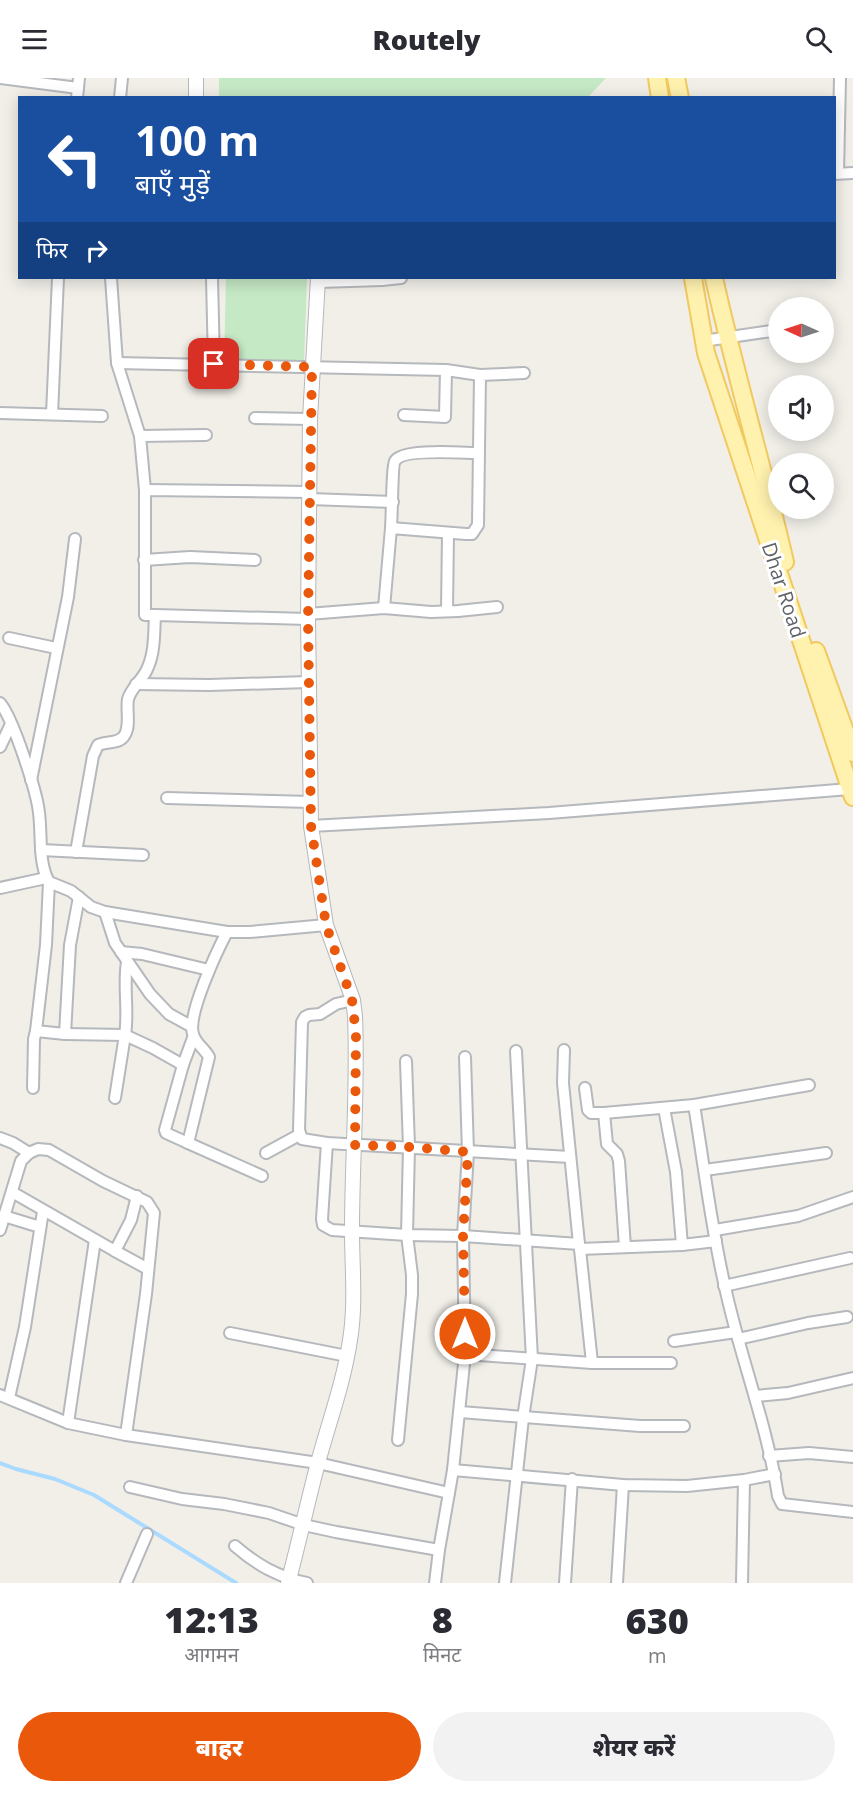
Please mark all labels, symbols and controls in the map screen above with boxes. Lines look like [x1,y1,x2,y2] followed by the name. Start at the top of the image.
[373,21,480,58] text: Routely
[18,23,51,56] icon: menu
[802,23,835,56] icon: search
[135,111,259,168] text: 100 m
[36,120,114,198] icon: left
[135,165,210,202] text: बाएँ मुड़ें
[36,234,68,264] text: फिर
[80,234,113,267] icon: right
[768,297,834,363] north arrow
[768,297,834,519] map controls
[188,338,239,389] pin
[197,347,230,380] icon: arrive
[768,375,834,441] button: sound
[768,453,834,519] button: search
[756,539,812,641] street label: Dhar Road
[433,1302,497,1366] position arrow
[164,1595,259,1644] text: 12:13
[432,1595,453,1644] text: 8
[626,1596,689,1645] text: 630
[184,1641,239,1668] text: आगमन
[423,1641,461,1668] text: मिनट
[648,1642,666,1669] text: m
[18,1712,421,1781] button: बाहर
[433,1712,835,1781] button: शेयर करें

